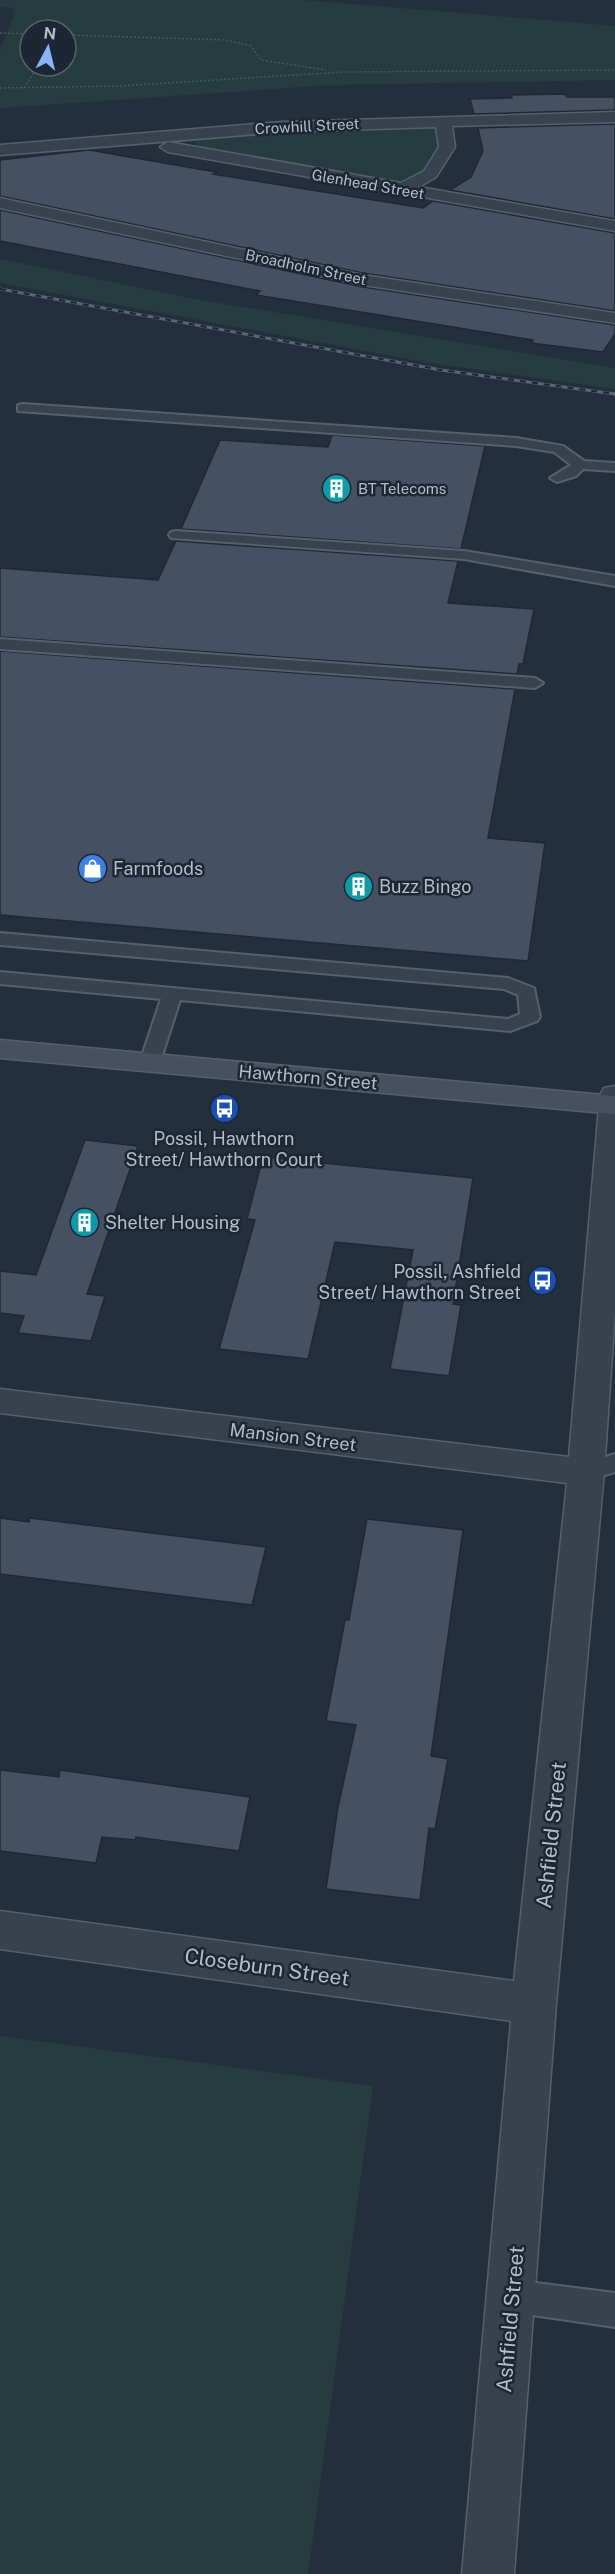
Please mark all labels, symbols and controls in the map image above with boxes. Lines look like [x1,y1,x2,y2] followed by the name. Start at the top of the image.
[18,18,78,78] north arrow
[42,23,57,44] text: N
[254,115,360,137] street label: Crowhill Street
[310,166,426,202] street label: Glenhead Street
[244,246,368,288] street label: Broadholm Street
[321,472,353,504] building icon: BT Telecoms
[358,480,446,497] place label: BT Telecoms
[76,852,108,884] shop icon: Farmfoods
[113,858,203,879] place label: Farmfoods
[342,870,374,902] building icon: Buzz Bingo
[379,876,472,897] place label: Buzz Bingo
[238,1060,378,1094] street label: Hawthorn Street
[208,1093,240,1125] bus stop icon: Possil, Hawthorn Street/ Hawthorn Court
[126,1128,322,1170] place label: Possil, Hawthorn Street/ Hawthorn Court
[68,1206,100,1238] building icon: Shelter Housing
[105,1212,240,1233] place label: Shelter Housing
[318,1261,521,1303] place label: Possil, Ashfield Street/ Hawthorn Street
[526,1265,558,1297] bus stop icon: Possil, Ashfield Street/ Hawthorn Street
[229,1419,357,1455] street label: Mansion Street
[531,1761,571,1909] street label: Ashfield Street
[183,1943,351,1991] street label: Closeburn Street
[491,2245,529,2393] street label: Ashfield Street

